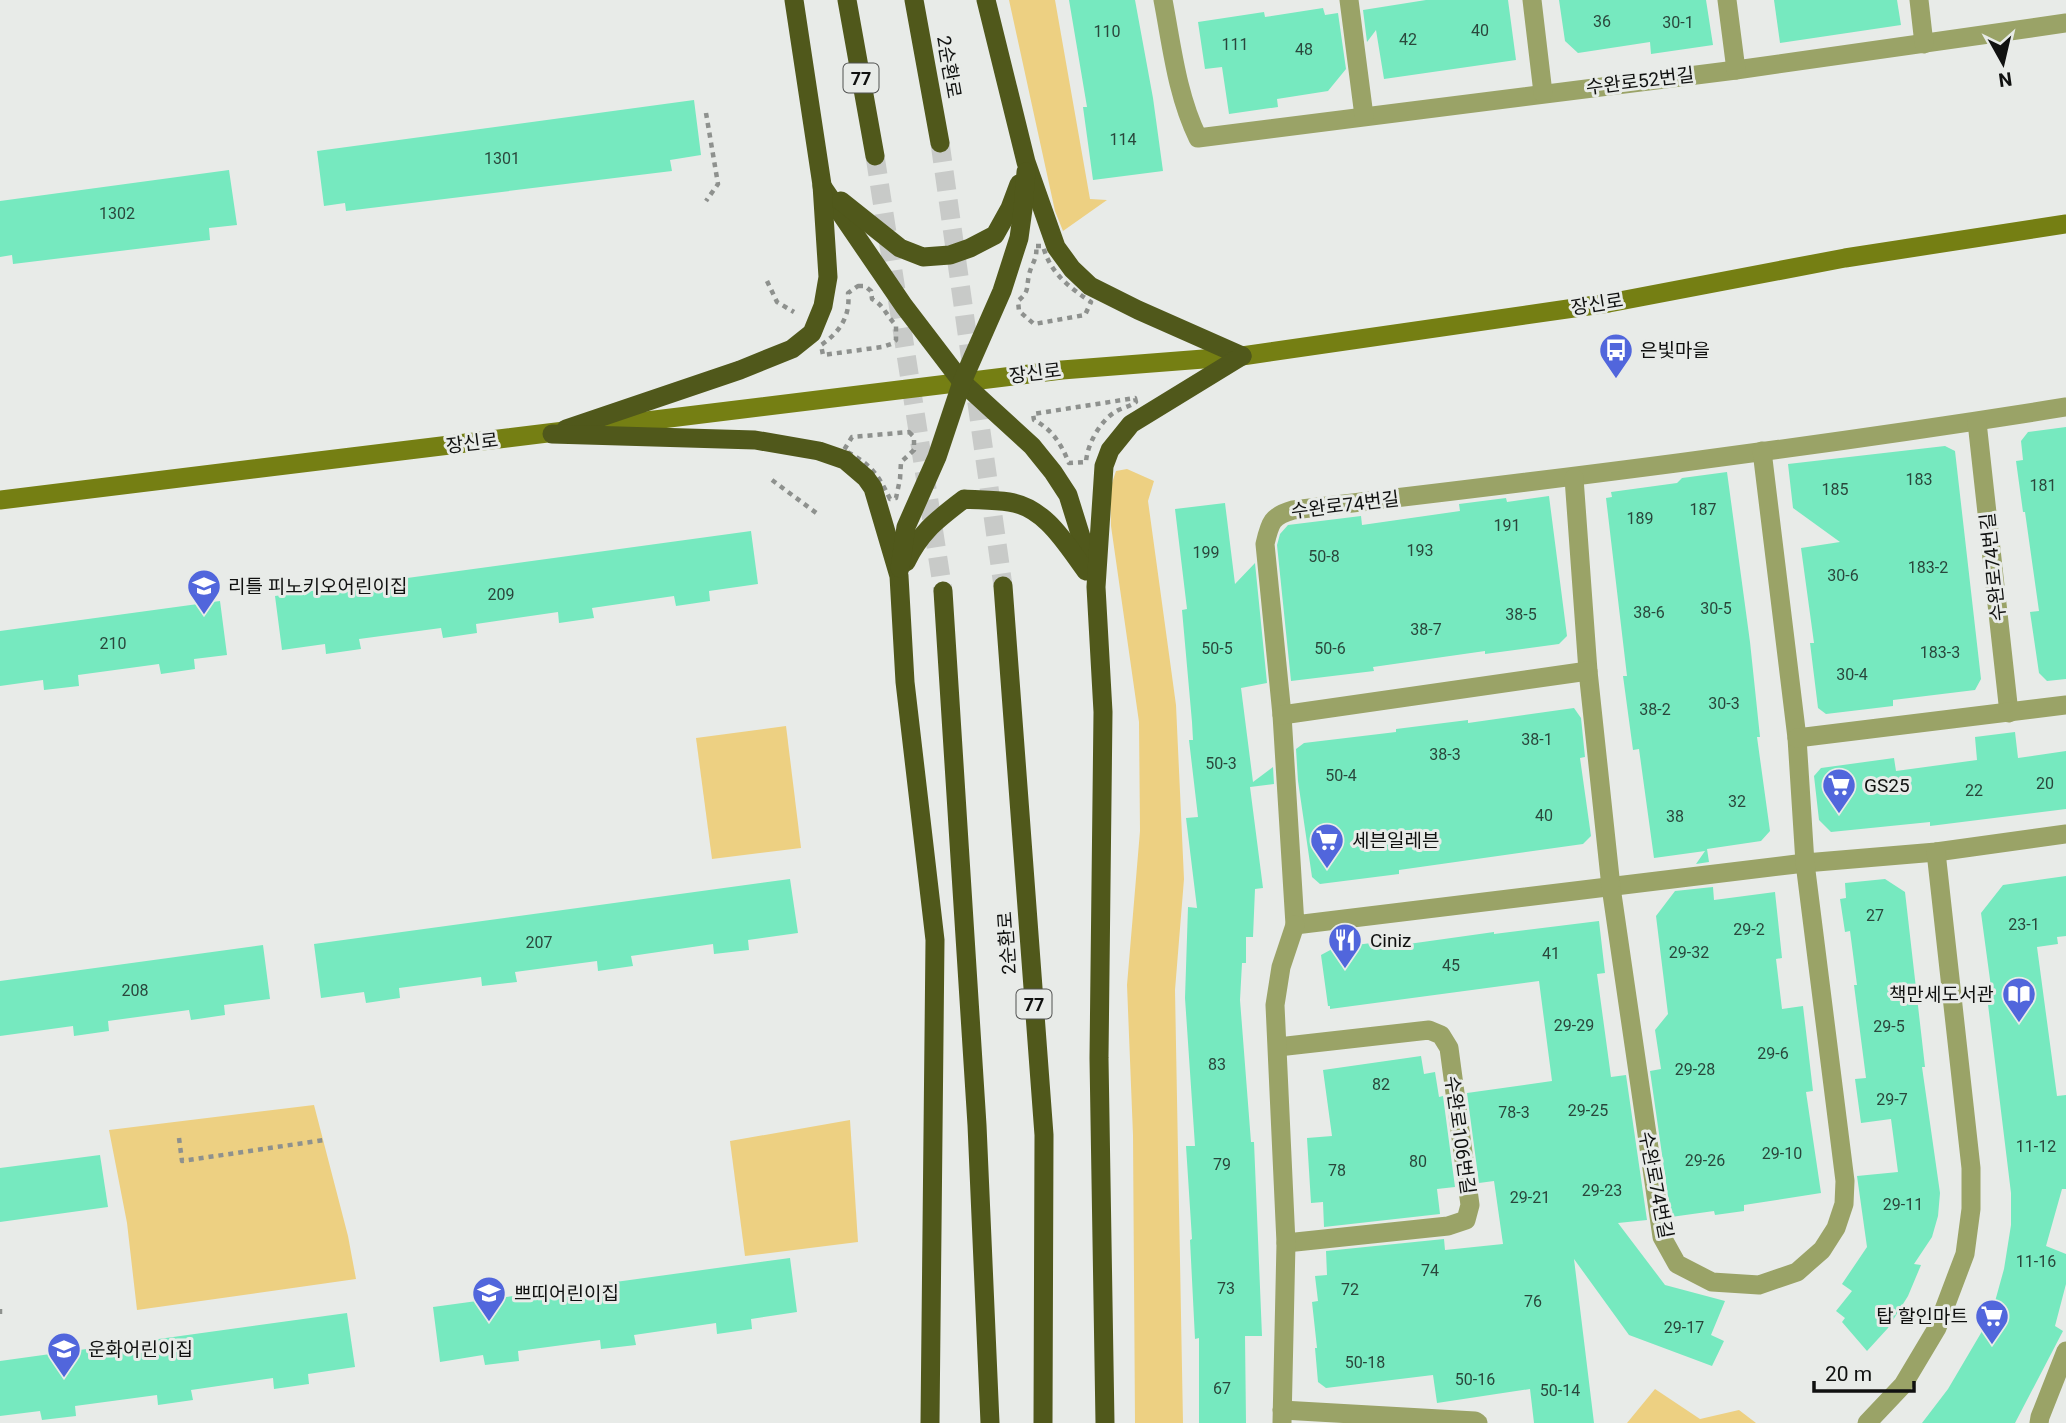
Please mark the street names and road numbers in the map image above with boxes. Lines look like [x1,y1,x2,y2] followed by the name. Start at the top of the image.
[932,34,966,100] street label: 2순환로
[1585,63,1695,99] street label: 수완로52번길
[844,64,878,92] road number: 77
[1569,289,1625,319] street label: 장신로
[1008,358,1062,388] street label: 장신로
[445,428,499,458] street label: 장신로
[1290,487,1400,523] street label: 수완로74번길
[1976,512,2010,622] street label: 수완로74번길
[993,911,1021,975] street label: 2순환로
[1016,989,1052,1018] road number: 77
[1440,1074,1480,1196] street label: 수완로106번길
[1634,1129,1678,1241] street label: 수완로74번길

